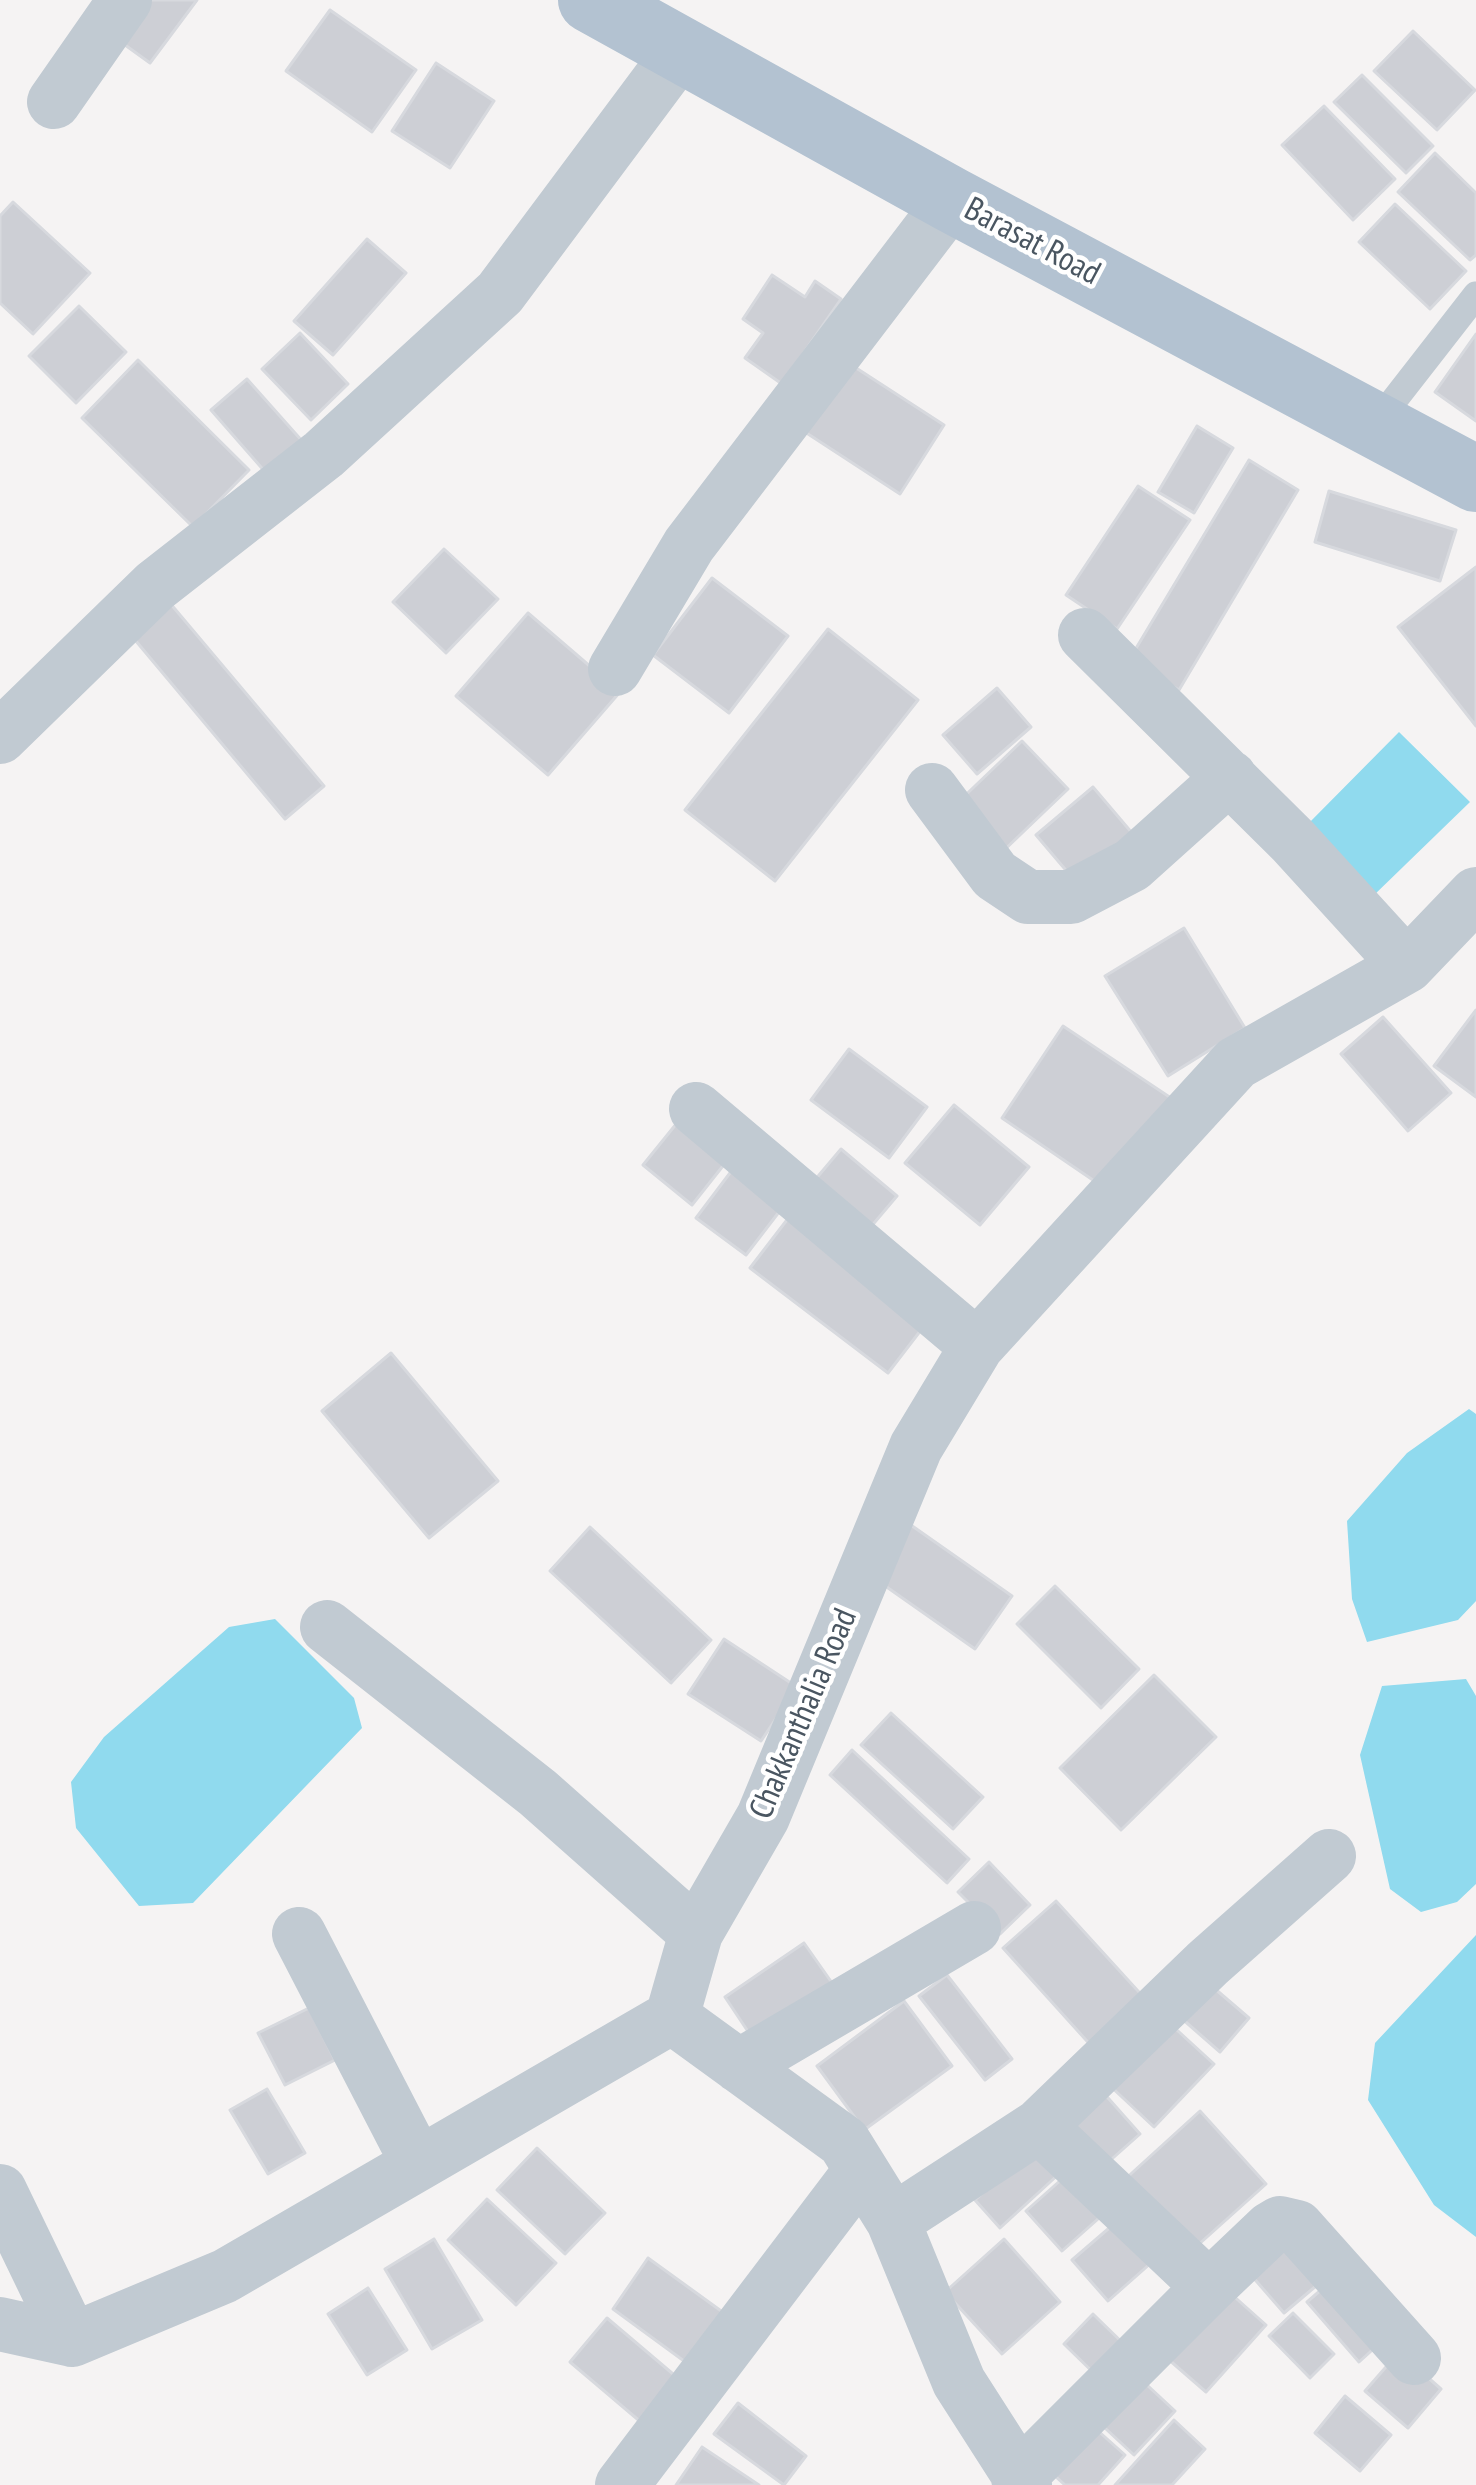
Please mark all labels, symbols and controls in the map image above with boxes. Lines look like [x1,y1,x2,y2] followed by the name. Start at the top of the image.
[957,190,1107,294] street label: Barasat Road
[742,1603,866,1825] street label: Chakkanthalia Road

